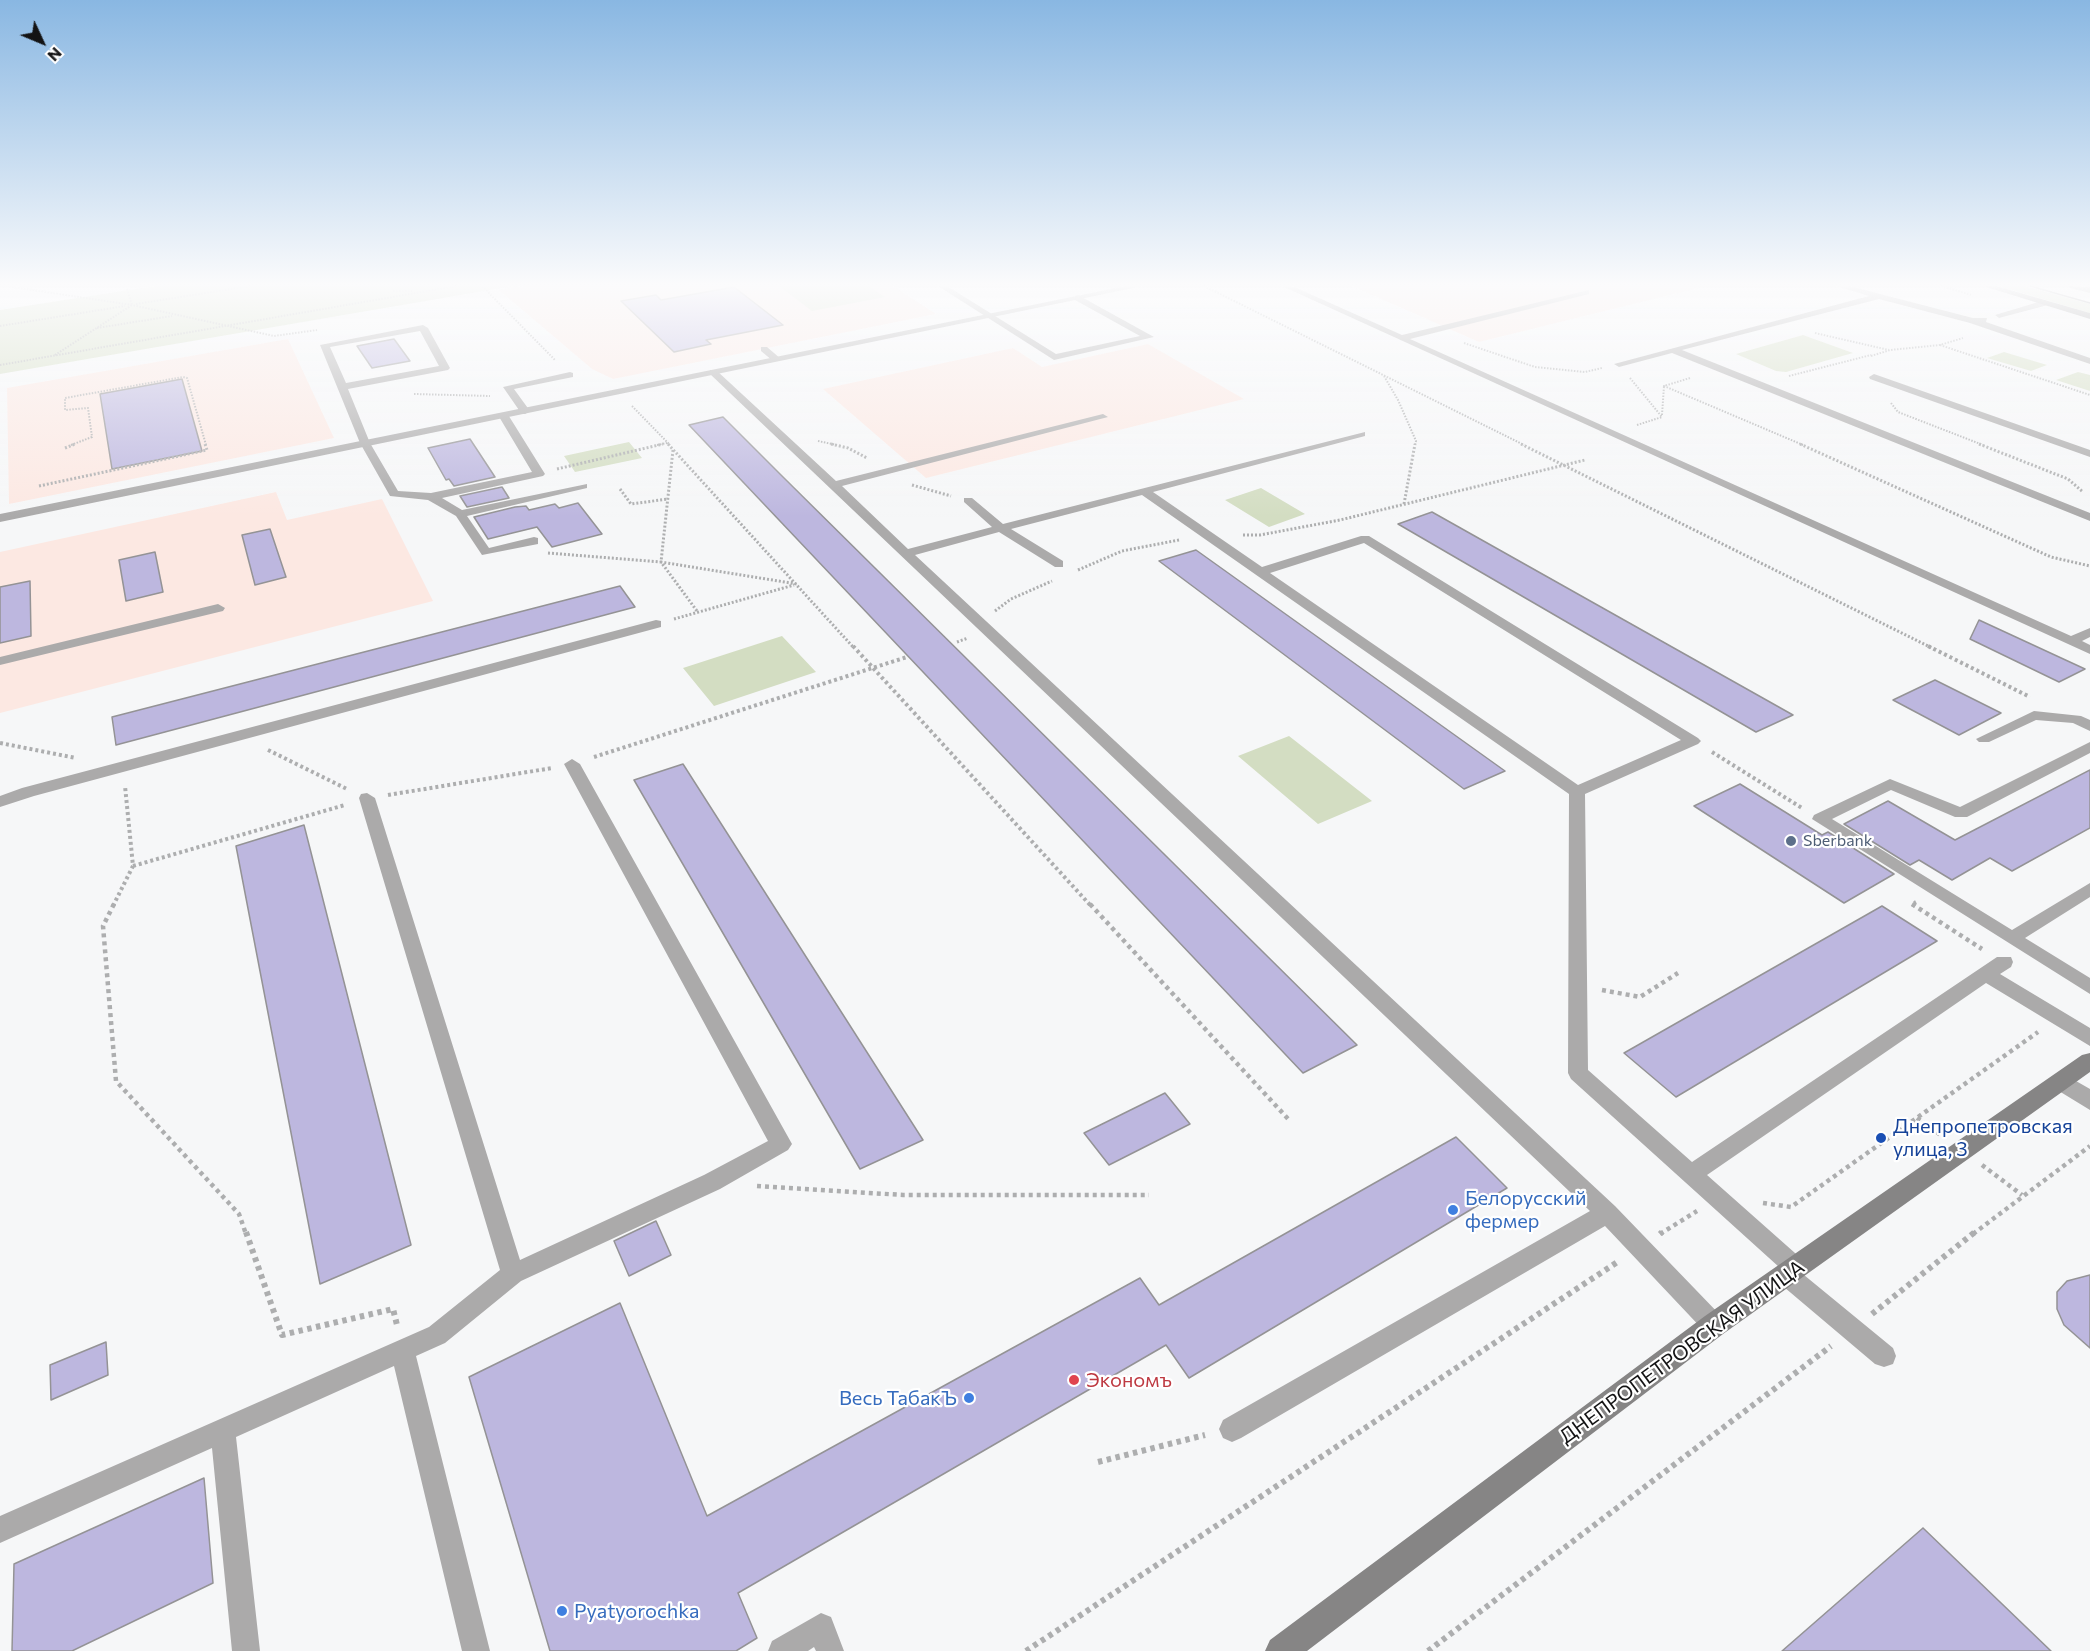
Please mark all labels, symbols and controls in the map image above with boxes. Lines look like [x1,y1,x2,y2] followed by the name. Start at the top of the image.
[12,12,72,72] north arrow
[44,44,66,66] text: N
[1803,831,1872,851] place label: Sberbank
[1784,834,1798,848] marker: Sberbank
[1893,1114,2073,1161] place label: Днепропетровская улица, 3
[1874,1131,1888,1145] marker: Днепропетровская улица, 3
[1465,1186,1586,1233] place label: Белорусский фермер
[1446,1203,1460,1217] marker: Белорусский фермер
[1555,1255,1809,1449] street label: ДНЕПРОПЕТРОВСКАЯ УЛИЦА
[1086,1368,1172,1392] place label: Экономъ
[1067,1373,1081,1387] marker: Экономъ
[839,1386,957,1410] place label: Весь ТабакЪ
[962,1391,976,1405] marker: Весь ТабакЪ
[574,1599,700,1623] place label: Pyatyorochka
[555,1604,569,1618] marker: Pyatyorochka

